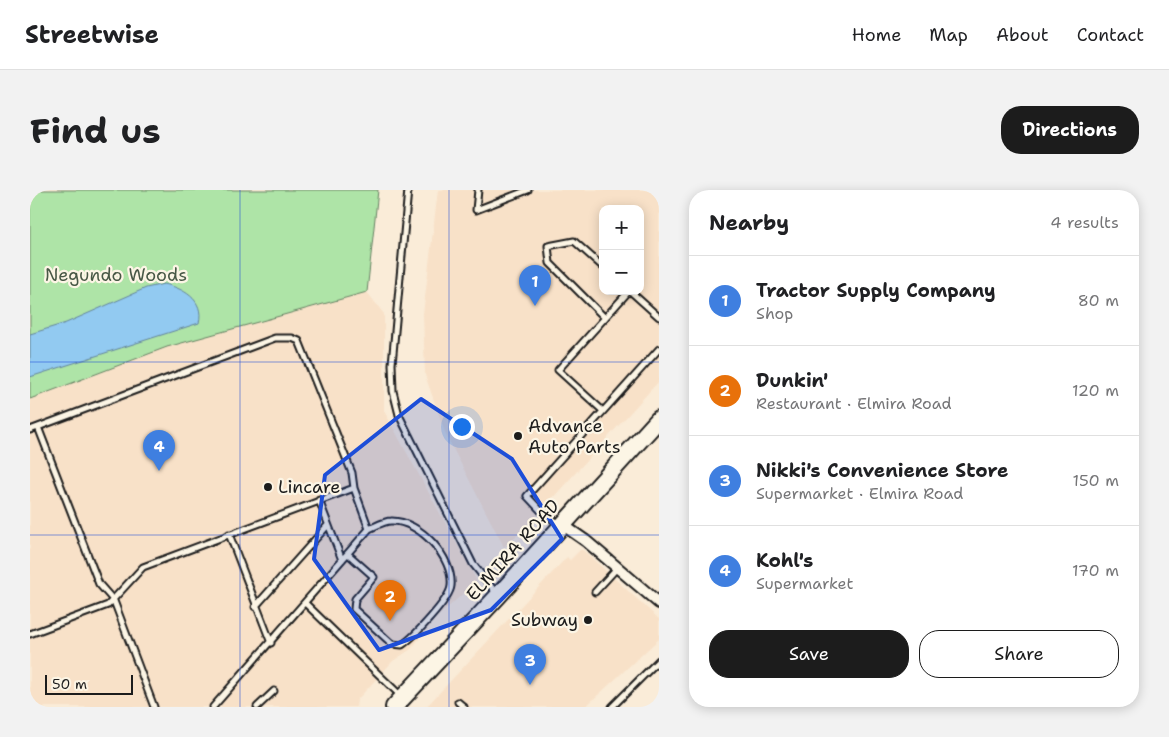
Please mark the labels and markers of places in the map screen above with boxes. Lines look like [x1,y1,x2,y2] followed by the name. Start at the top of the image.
[519,265,551,306] pin: 1
[528,414,621,459] place label: Advance Auto Parts
[143,430,175,471] pin: 4
[512,430,524,442] marker: Advance Auto Parts
[278,475,341,499] place label: Lincare
[262,481,274,493] marker: Lincare
[374,580,406,621] pin: 2
[511,608,578,632] place label: Subway
[582,614,594,626] marker: Subway
[514,644,546,685] pin: 3

